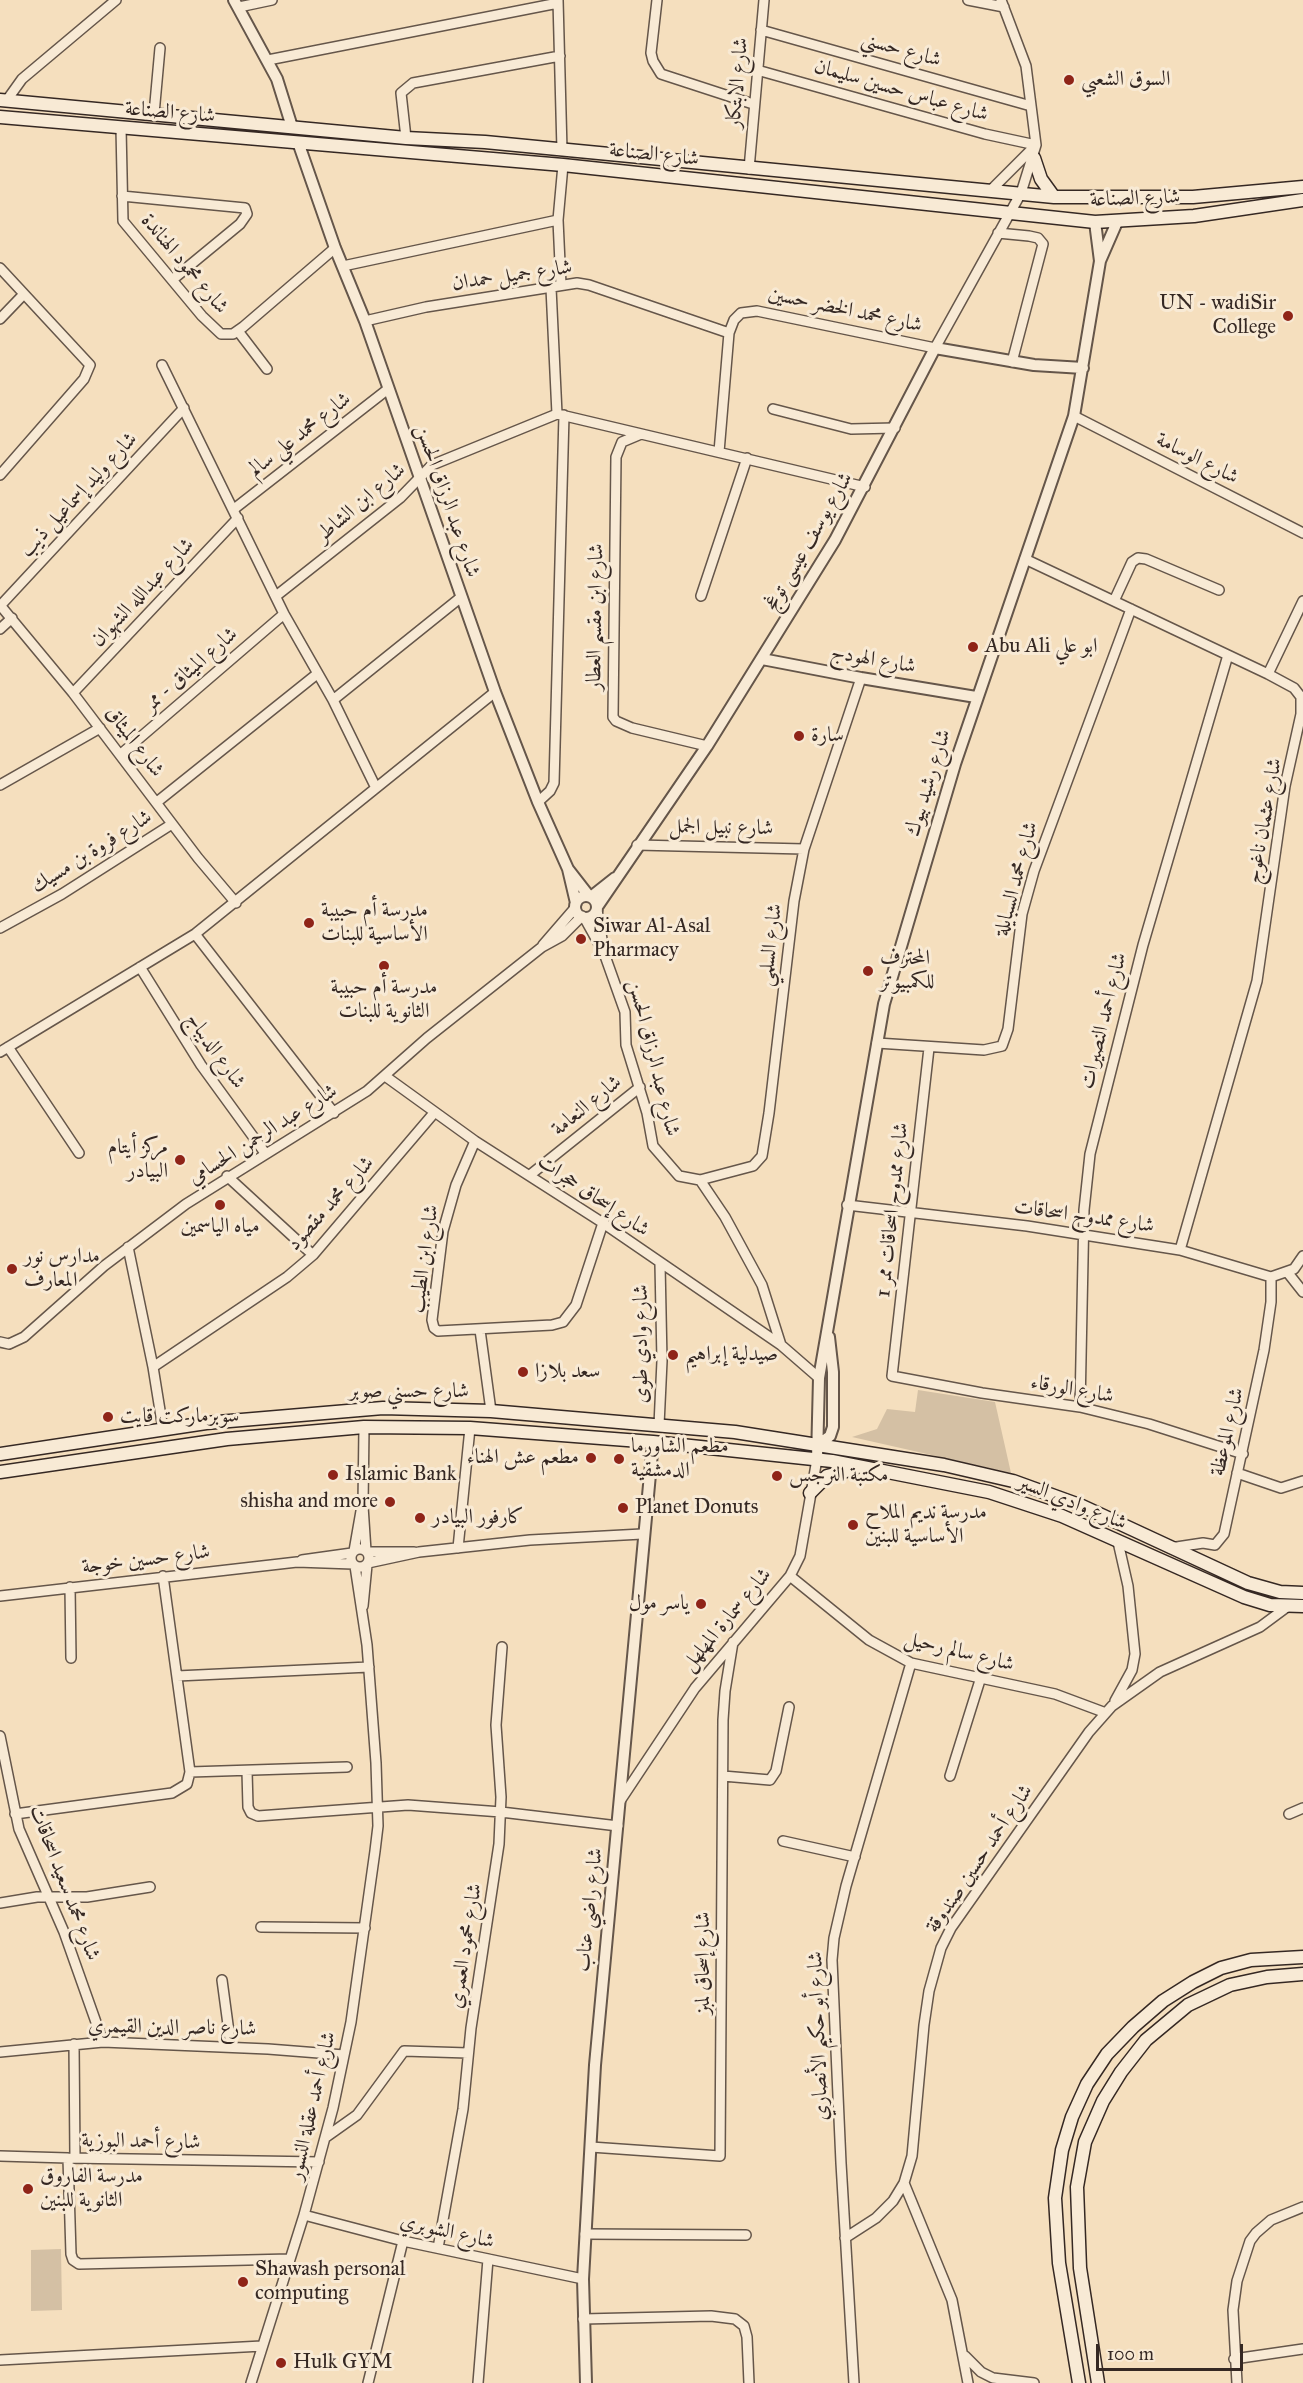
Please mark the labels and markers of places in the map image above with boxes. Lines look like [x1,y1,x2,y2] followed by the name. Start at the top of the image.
[1081,67,1170,93] place label: السوق الشعبي
[1062,73,1076,87] marker: السوق الشعبي
[1159,291,1276,341] place label: UN - wadiSir College
[1281,309,1295,323] marker: UN - wadiSir College
[985,634,1098,660] place label: Abu Ali ابو علي
[966,640,980,654] marker: Abu Ali ابو علي
[811,723,844,749] place label: سارة
[792,729,806,743] marker: سارة
[321,898,428,948] place label: مدرسة أم حبيبة الأساسية للبنات
[593,914,710,964] place label: Siwar Al-Asal Pharmacy
[302,916,316,930] marker: مدرسة أم حبيبة الأساسية للبنات
[574,932,588,946] marker: Siwar Al-Asal Pharmacy
[880,946,935,996] place label: المحترف للكمبيوتر
[377,959,391,973] marker: مدرسة أم حبيبة الثانوية للبنات
[861,964,875,978] marker: المحترف للكمبيوتر
[331,975,437,1025] place label: مدرسة أم حبيبة الثانوية للبنات
[108,1135,168,1185] place label: مركز أيتام البيادر
[173,1153,187,1167] marker: مركز أيتام البيادر
[213,1198,227,1212] marker: مياه الياسمين
[180,1214,260,1240] place label: مياه الياسمين
[24,1244,100,1294] place label: مدارس نور المعارف
[5,1262,19,1276] marker: مدارس نور المعارف
[685,1342,778,1368] place label: صيدلية إبراهيم
[666,1348,680,1362] marker: صيدلية إبراهيم
[535,1359,600,1385] place label: سعد بلازا
[516,1365,530,1379] marker: سعد بلازا
[120,1404,239,1430] place label: سوبرماركت قايت
[101,1410,115,1424] marker: سوبرماركت قايت
[631,1434,729,1484] place label: مطعم الشاورما الدمشقية
[467,1445,579,1471] place label: مطعم عش الهناء
[584,1451,598,1465] marker: مطعم عش الهناء
[612,1452,626,1466] marker: مطعم الشاورما الدمشقية
[345,1462,457,1488] place label: Islamic Bank
[789,1463,888,1489] place label: مكتبة النرجس
[326,1468,340,1482] marker: Islamic Bank
[770,1469,784,1483] marker: مكتبة النرجس
[240,1489,378,1515] place label: shisha and more
[383,1495,397,1509] marker: shisha and more
[635,1495,758,1521] place label: Planet Donuts
[865,1500,987,1550] place label: مدرسة نديم الملاح الأساسية للبنين
[616,1501,630,1515] marker: Planet Donuts
[432,1505,524,1531] place label: كارفور البيادر
[413,1511,427,1525] marker: كارفور البيادر
[846,1518,860,1532] marker: مدرسة نديم الملاح الأساسية للبنين
[629,1591,689,1617] place label: ياسر مول
[694,1597,708,1611] marker: ياسر مول
[40,2164,143,2214] place label: مدرسة الفاروق الثانوية للبنين
[21,2182,35,2196] marker: مدرسة الفاروق الثانوية للبنين
[255,2257,405,2307] place label: Shawash personal computing
[236,2275,250,2289] marker: Shawash personal computing
[293,2350,392,2376] place label: Hulk GYM
[274,2356,288,2370] marker: Hulk GYM

